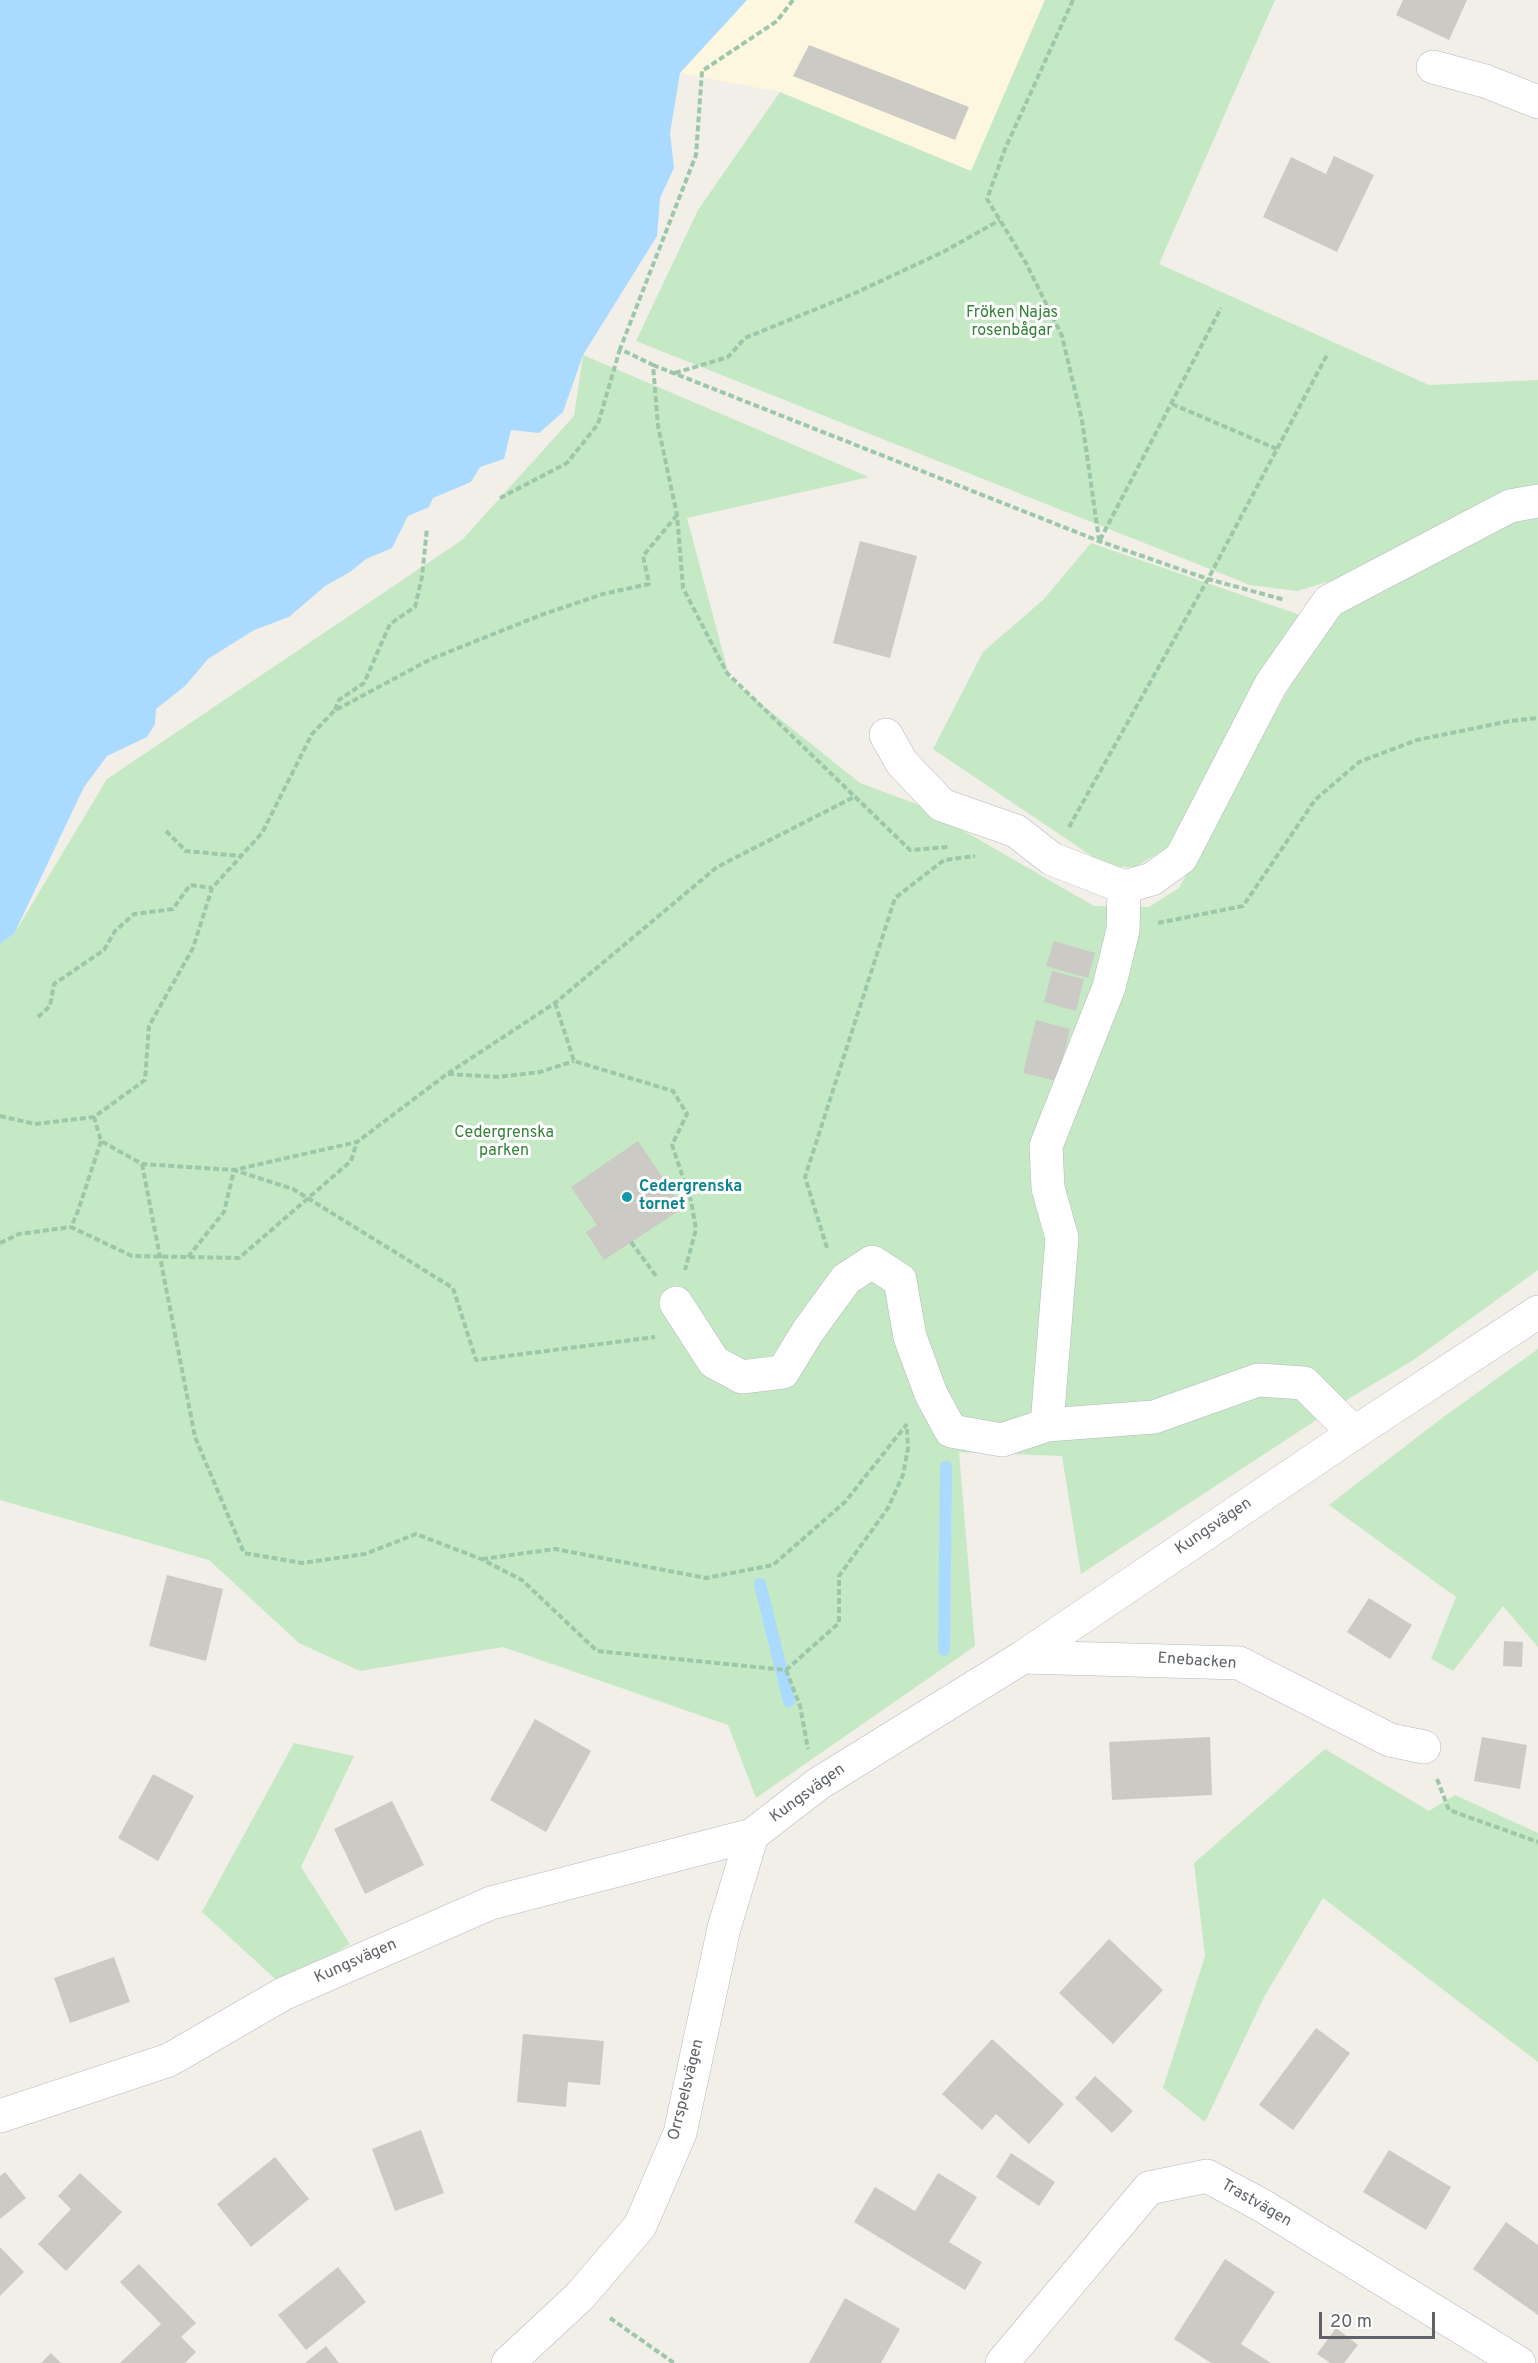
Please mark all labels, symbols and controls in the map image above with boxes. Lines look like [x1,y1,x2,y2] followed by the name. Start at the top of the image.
[966,304,1058,342] park label: Fröken Najas rosenbågar
[454,1124,554,1162] park label: Cedergrenska parken
[639,1178,742,1216] place label: Cedergrenska tornet
[620,1190,634,1204] marker: Cedergrenska tornet
[1172,1494,1256,1560] street label: Kungsvägen
[1157,1650,1237,1674] street label: Enebacken
[767,1760,849,1828] street label: Kungsvägen
[312,1935,400,1989] street label: Kungsvägen
[665,2037,709,2143] street label: Orrspelsvägen
[1217,2176,1295,2232] street label: Trastvägen
[1322,2300,1438,2338] scale bar
[1330,2311,1372,2334] text: 20 m

